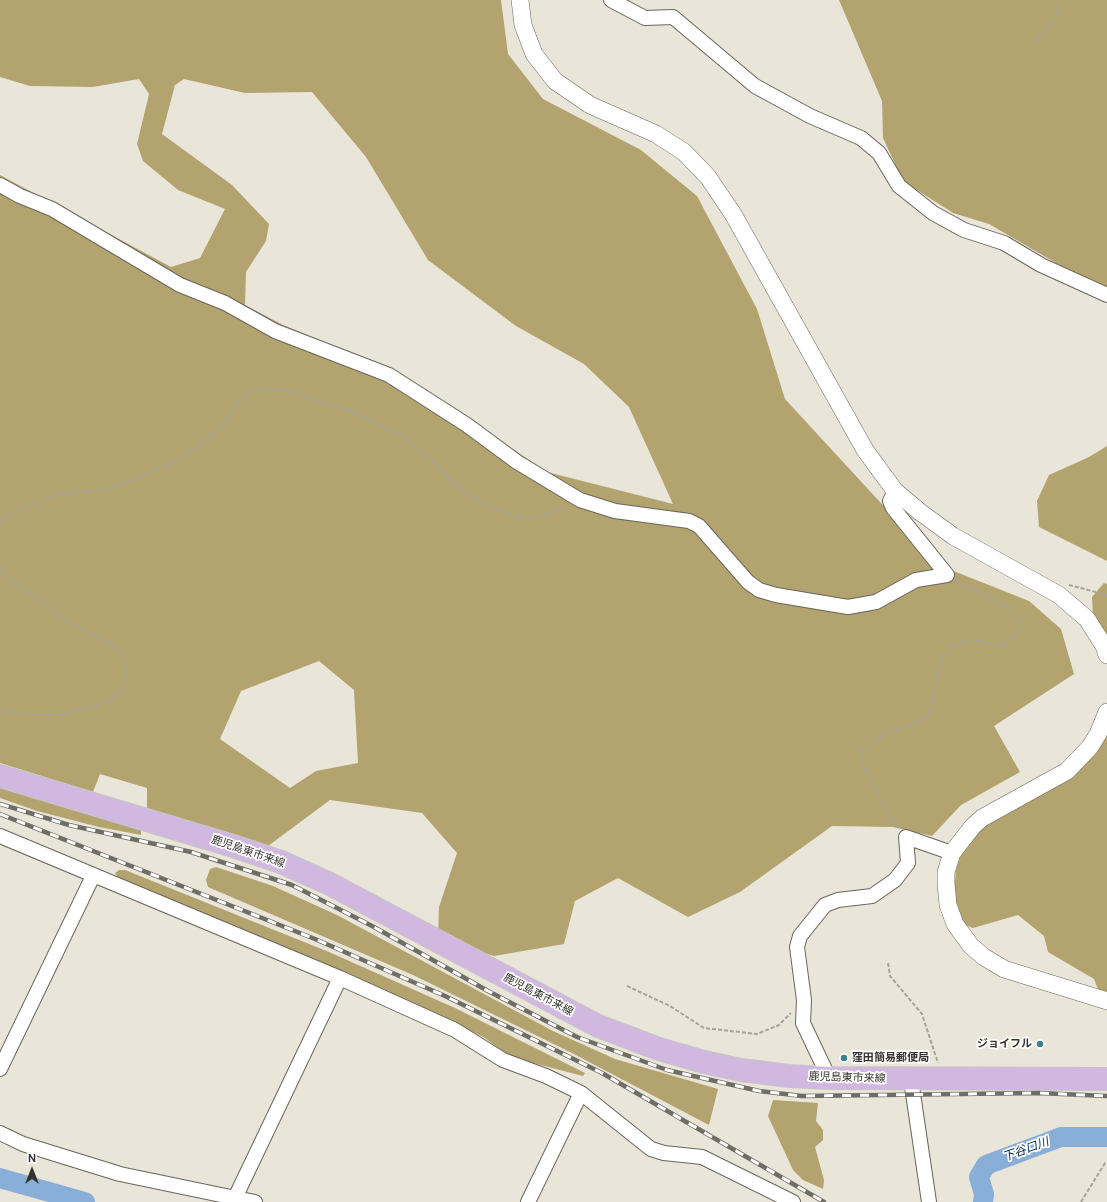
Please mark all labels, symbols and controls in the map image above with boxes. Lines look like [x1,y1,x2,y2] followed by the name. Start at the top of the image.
[209,833,287,871] street label: 鹿児島東市来線
[501,971,575,1019] street label: 鹿児島東市来線
[977,1037,1032,1051] place label: ジョイフル
[1035,1039,1045,1049] marker: ジョイフル
[852,1051,929,1065] place label: 窪田簡易郵便局
[839,1053,849,1063] marker: 窪田簡易郵便局
[808,1070,886,1086] street label: 鹿児島東市来線
[1001,1135,1051,1165] water label: 下谷口川
[12,1150,52,1190] north arrow
[28,1151,36,1165] text: N

